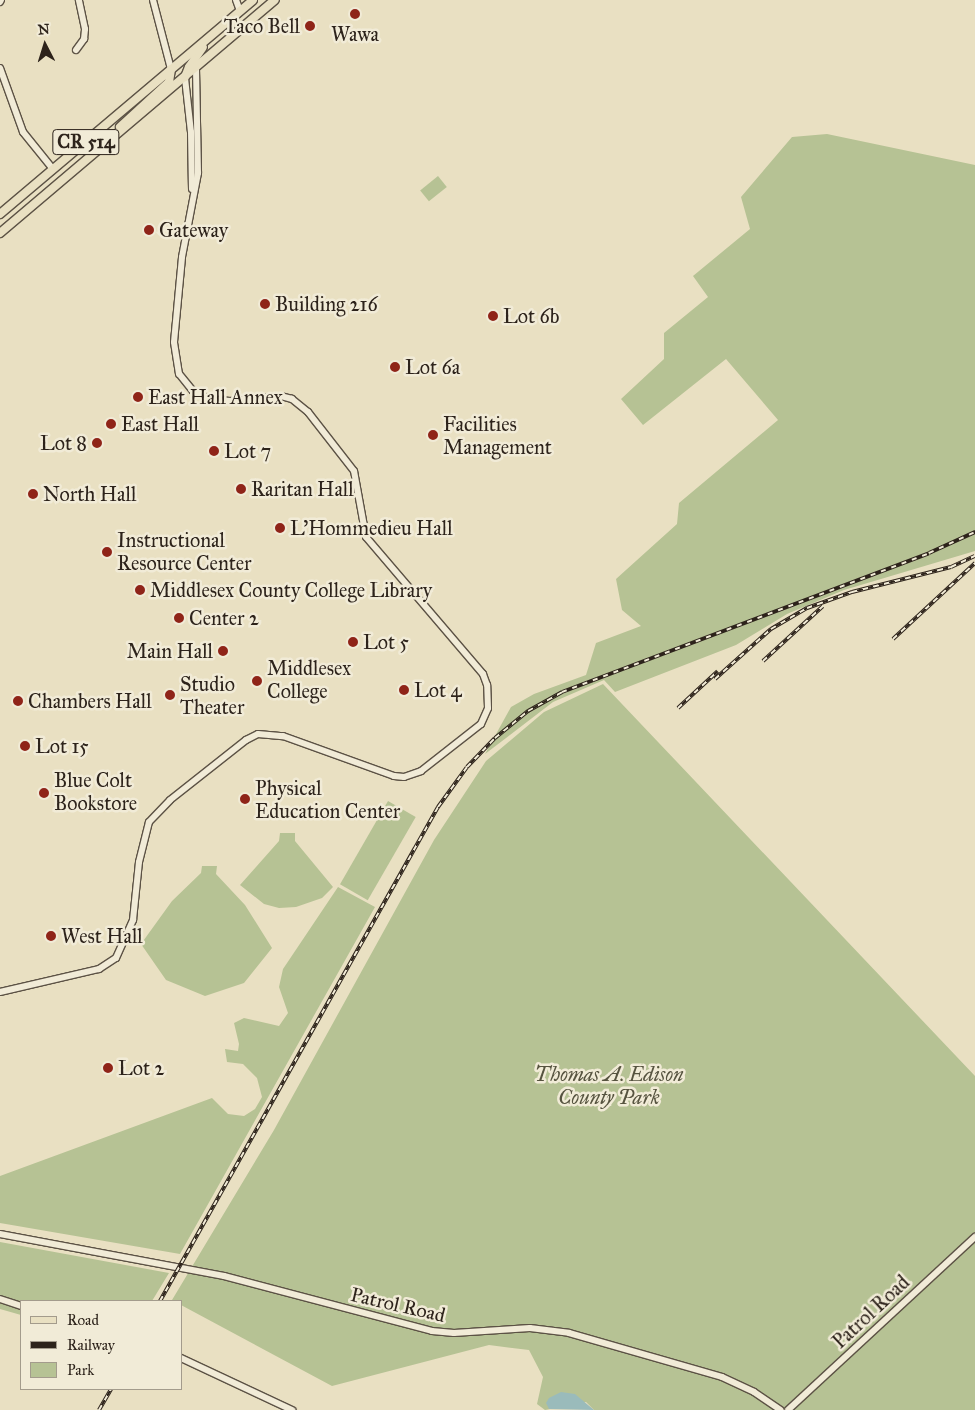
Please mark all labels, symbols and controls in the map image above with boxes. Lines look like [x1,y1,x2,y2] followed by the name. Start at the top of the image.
[349,8,361,20] marker: Wawa
[224,14,300,38] place label: Taco Bell
[20,20,70,70] north arrow
[304,20,316,32] marker: Taco Bell
[37,21,50,39] text: N
[331,22,379,46] place label: Wawa
[52,125,120,158] road number: CR 514
[159,218,228,242] place label: Gateway
[143,224,155,236] marker: Gateway
[275,292,378,316] place label: Building 216
[259,298,271,310] marker: Building 216
[503,304,559,328] place label: Lot 6b
[487,310,499,322] marker: Lot 6b
[405,355,460,379] place label: Lot 6a
[389,361,401,373] marker: Lot 6a
[148,385,283,409] place label: East Hall Annex
[132,391,144,403] marker: East Hall Annex
[121,412,199,436] place label: East Hall
[443,412,552,459] place label: Facilities Management
[105,418,117,430] marker: East Hall
[427,429,439,441] marker: Facilities Management
[40,431,87,455] place label: Lot 8
[91,437,103,449] marker: Lot 8
[224,439,271,463] place label: Lot 7
[208,445,220,457] marker: Lot 7
[251,477,354,501] place label: Raritan Hall
[43,482,136,506] place label: North Hall
[235,483,247,495] marker: Raritan Hall
[27,488,39,500] marker: North Hall
[290,516,453,540] place label: L'Hommedieu Hall
[274,522,286,534] marker: L'Hommedieu Hall
[117,528,252,575] place label: Instructional Resource Center
[101,546,113,558] marker: Instructional Resource Center
[150,578,432,602] place label: Middlesex County College Library
[134,584,146,596] marker: Middlesex County College Library
[189,606,259,630] place label: Center 2
[173,612,185,624] marker: Center 2
[363,630,409,654] place label: Lot 5
[347,636,359,648] marker: Lot 5
[127,639,213,663] place label: Main Hall
[217,645,229,657] marker: Main Hall
[267,657,351,704] place label: Middlesex College
[180,672,244,719] place label: Studio Theater
[251,675,263,687] marker: Middlesex College
[414,678,462,702] place label: Lot 4
[398,684,410,696] marker: Lot 4
[28,689,152,713] place label: Chambers Hall
[164,689,176,701] marker: Studio Theater
[12,695,24,707] marker: Chambers Hall
[35,734,88,758] place label: Lot 15
[19,740,31,752] marker: Lot 15
[54,769,137,816] place label: Blue Colt Bookstore
[255,776,400,823] place label: Physical Education Center
[38,787,50,799] marker: Blue Colt Bookstore
[239,793,251,805] marker: Physical Education Center
[61,924,143,948] place label: West Hall
[45,930,57,942] marker: West Hall
[118,1056,164,1080] place label: Lot 2
[102,1062,114,1074] marker: Lot 2
[535,1062,683,1109] park label: Thomas A. Edison County Park
[828,1270,914,1354] street label: Patrol Road
[348,1282,448,1328] street label: Patrol Road
[20,1300,182,1390] legend
[67,1311,99,1329] text: Road
[67,1336,115,1354] text: Railway
[67,1361,94,1379] text: Park

